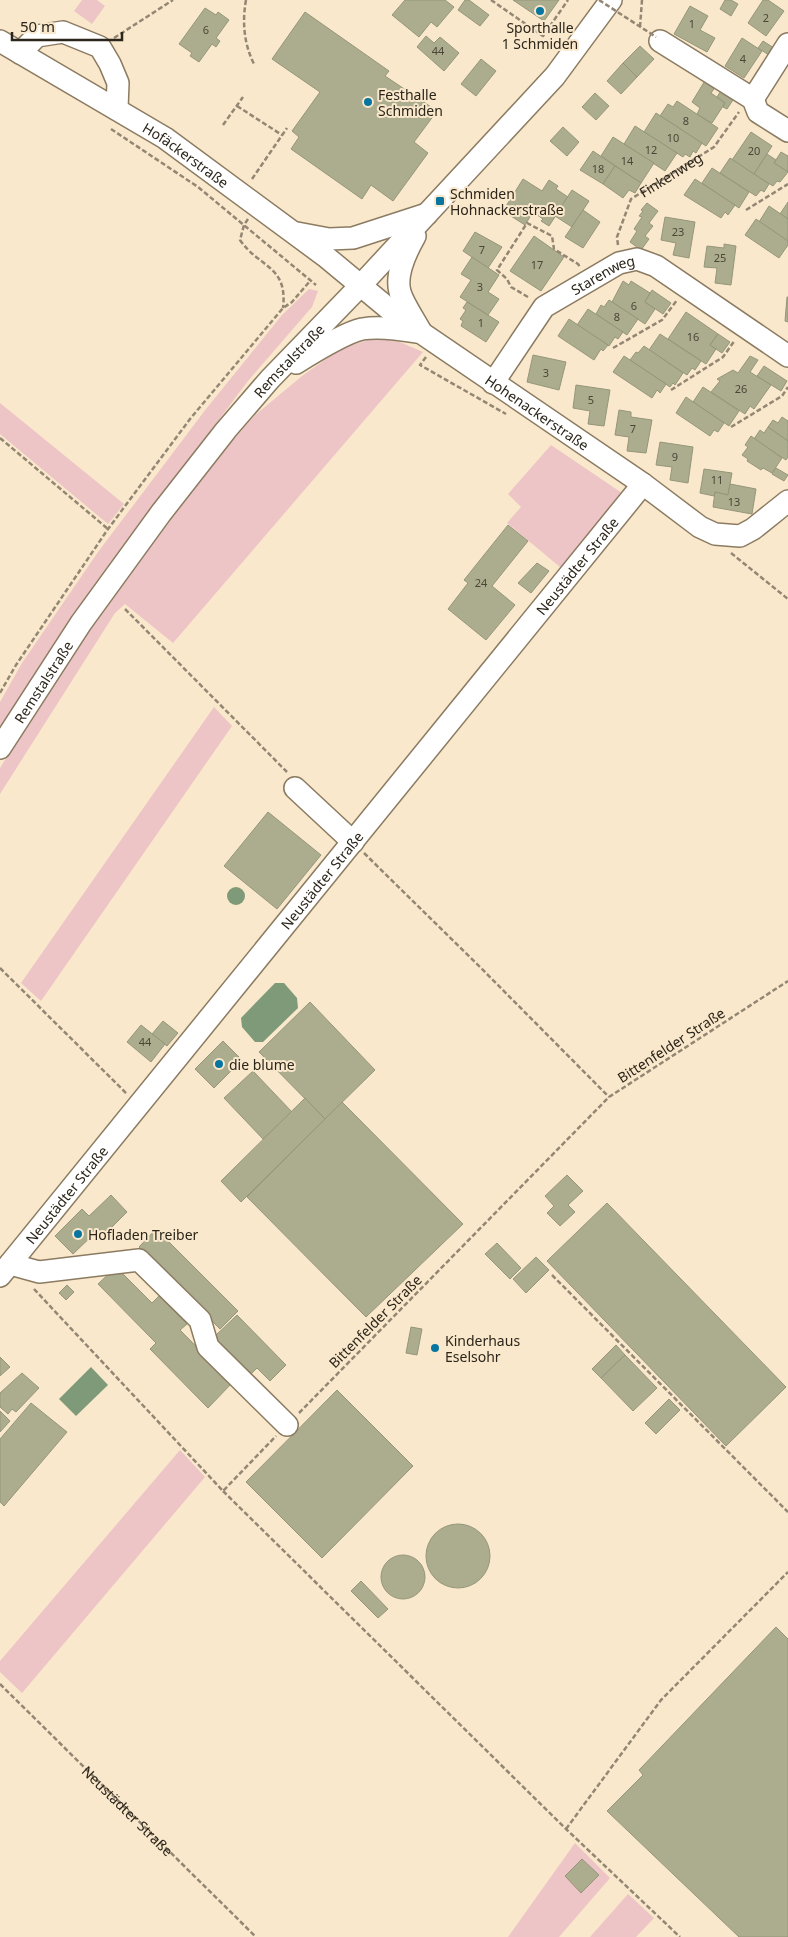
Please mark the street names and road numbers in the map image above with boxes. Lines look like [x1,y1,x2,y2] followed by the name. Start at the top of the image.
[139,118,233,192] street label: Hofäckerstraße
[635,147,706,201] street label: Finkenweg
[567,250,636,299] street label: Starenweg
[249,319,328,401] street label: Remstalstraße
[482,370,593,454] street label: Hohenackerstraße
[531,513,622,618] street label: Neustädter Straße
[9,637,77,727] street label: Remstalstraße
[276,827,367,933] street label: Neustädter Straße
[614,1003,728,1087] street label: Bittenfelder Straße
[21,1142,112,1247] street label: Neustädter Straße
[324,1270,426,1372] street label: Bittenfelder Straße
[78,1761,178,1860] street label: Neustädter Straße

